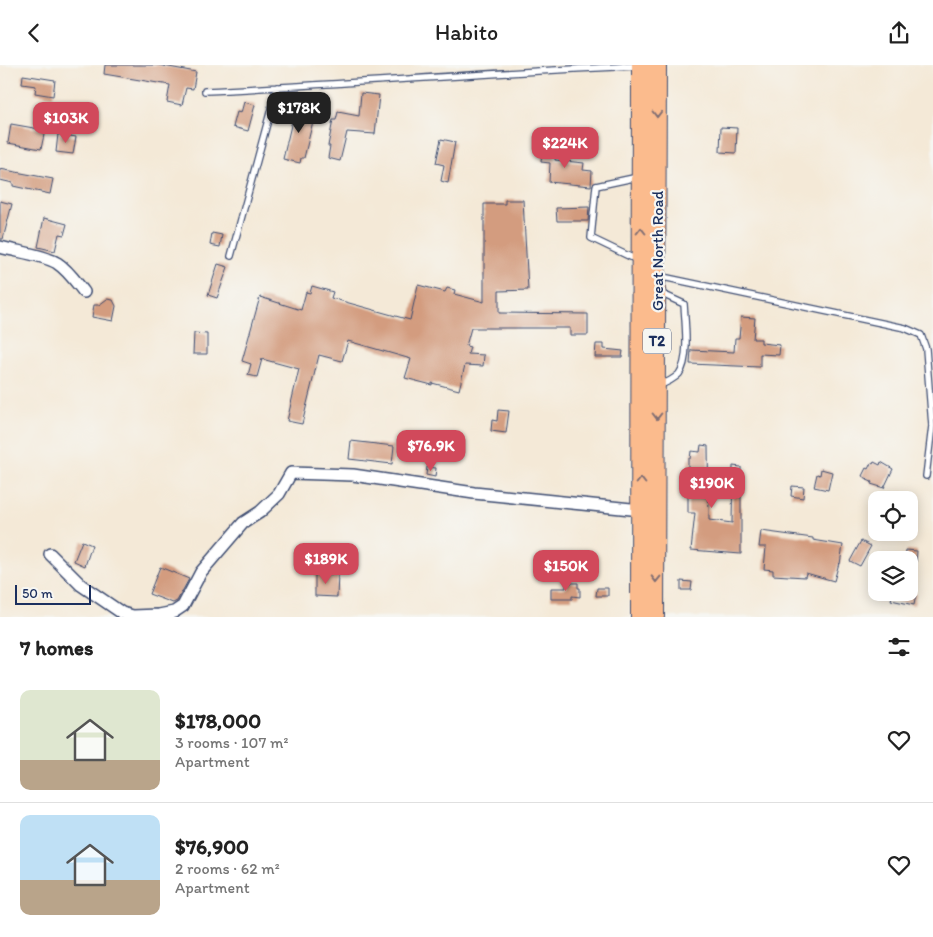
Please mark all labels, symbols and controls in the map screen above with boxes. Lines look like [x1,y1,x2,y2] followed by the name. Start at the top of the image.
[20,19,48,47] icon: back
[435,19,498,46] text: Habito
[885,19,913,47] icon: share
[264,92,334,134] pin: $178K
[278,98,320,117] text: $178K
[31,101,101,144] pin: $103K
[44,108,88,127] text: $103K
[652,110,662,118] one-way arrow
[530,127,600,169] pin: $224K
[543,133,587,152] text: $224K
[648,191,667,311] street label: Great North Road
[636,227,646,234] one-way arrow
[643,329,671,353] road number: T2
[652,412,662,420] one-way arrow
[390,429,472,472] pin: $76.9K
[407,436,455,455] text: $76.9K
[677,467,747,509] pin: $190K
[690,473,734,492] text: $190K
[636,477,646,484] one-way arrow
[868,491,918,601] map controls
[868,491,918,541] button: locate
[291,543,361,585] pin: $189K
[305,549,347,568] text: $189K
[531,549,601,592] pin: $150K
[868,551,918,601] button: layers
[544,556,588,575] text: $150K
[651,575,661,583] one-way arrow
[15,582,91,605] scale bar
[22,585,53,602] text: 50 m
[885,633,913,661] icon: filters
[20,635,94,660] text: 7 homes
[175,708,261,733] text: $178,000
[60,710,120,770] icon: home
[885,726,913,754] icon: heart
[175,733,288,752] text: 3 rooms · 107 m²
[175,752,250,771] text: Apartment
[175,834,249,859] text: $76,900
[60,835,120,895] icon: home
[885,851,913,879] icon: heart
[175,859,280,878] text: 2 rooms · 62 m²
[175,878,250,897] text: Apartment

